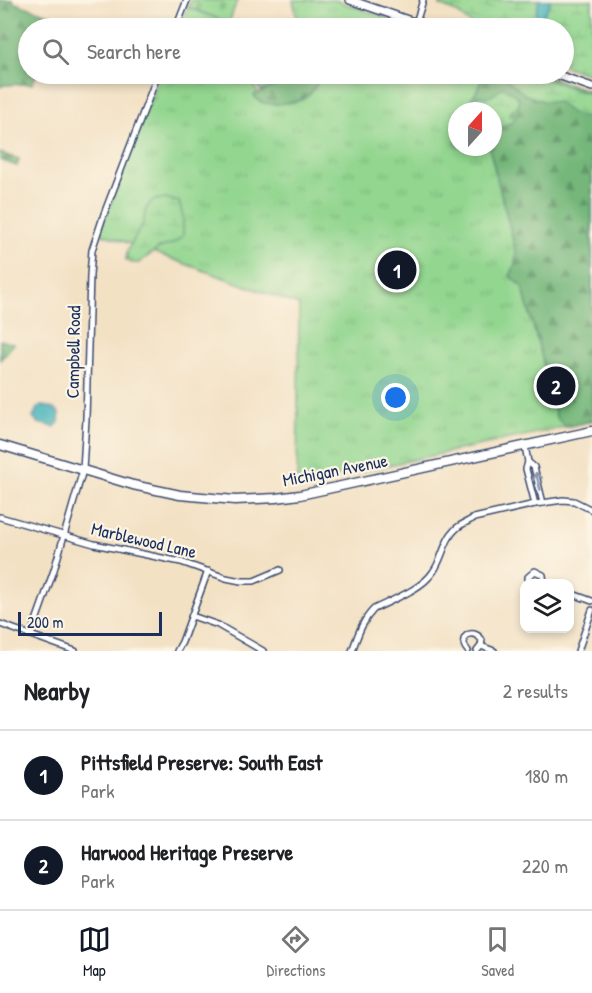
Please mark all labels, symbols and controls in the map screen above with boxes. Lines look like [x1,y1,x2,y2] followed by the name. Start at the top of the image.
[18,18,574,84] search box
[39,35,72,68] icon: search
[87,36,181,66] text: Search here
[448,102,502,156] north arrow
[378,248,416,292] pin: 1
[60,305,86,399] street label: Campbell Road
[536,364,576,408] pin: 2
[381,383,410,412] your location
[280,448,390,492] street label: Michigan Avenue
[532,472,543,491] one-way arrow
[89,516,199,564] street label: Marblewood Lane
[520,579,574,633] map controls
[520,579,574,633] button: layers
[18,609,162,636] scale bar
[27,611,63,633] text: 200 m
[24,673,90,708] text: Nearby
[503,677,568,704] text: 2 results
[81,747,322,777] text: Pittsfield Preserve: South East
[40,762,47,789] text: 1
[525,762,568,789] text: 180 m
[81,777,114,804] text: Park
[81,837,293,867] text: Harwood Heritage Preserve
[39,852,48,879] text: 2
[522,852,568,879] text: 220 m
[81,867,114,894] text: Park
[78,923,111,981] tab: Map
[267,923,325,981] tab: Directions
[481,923,514,981] tab: Saved

